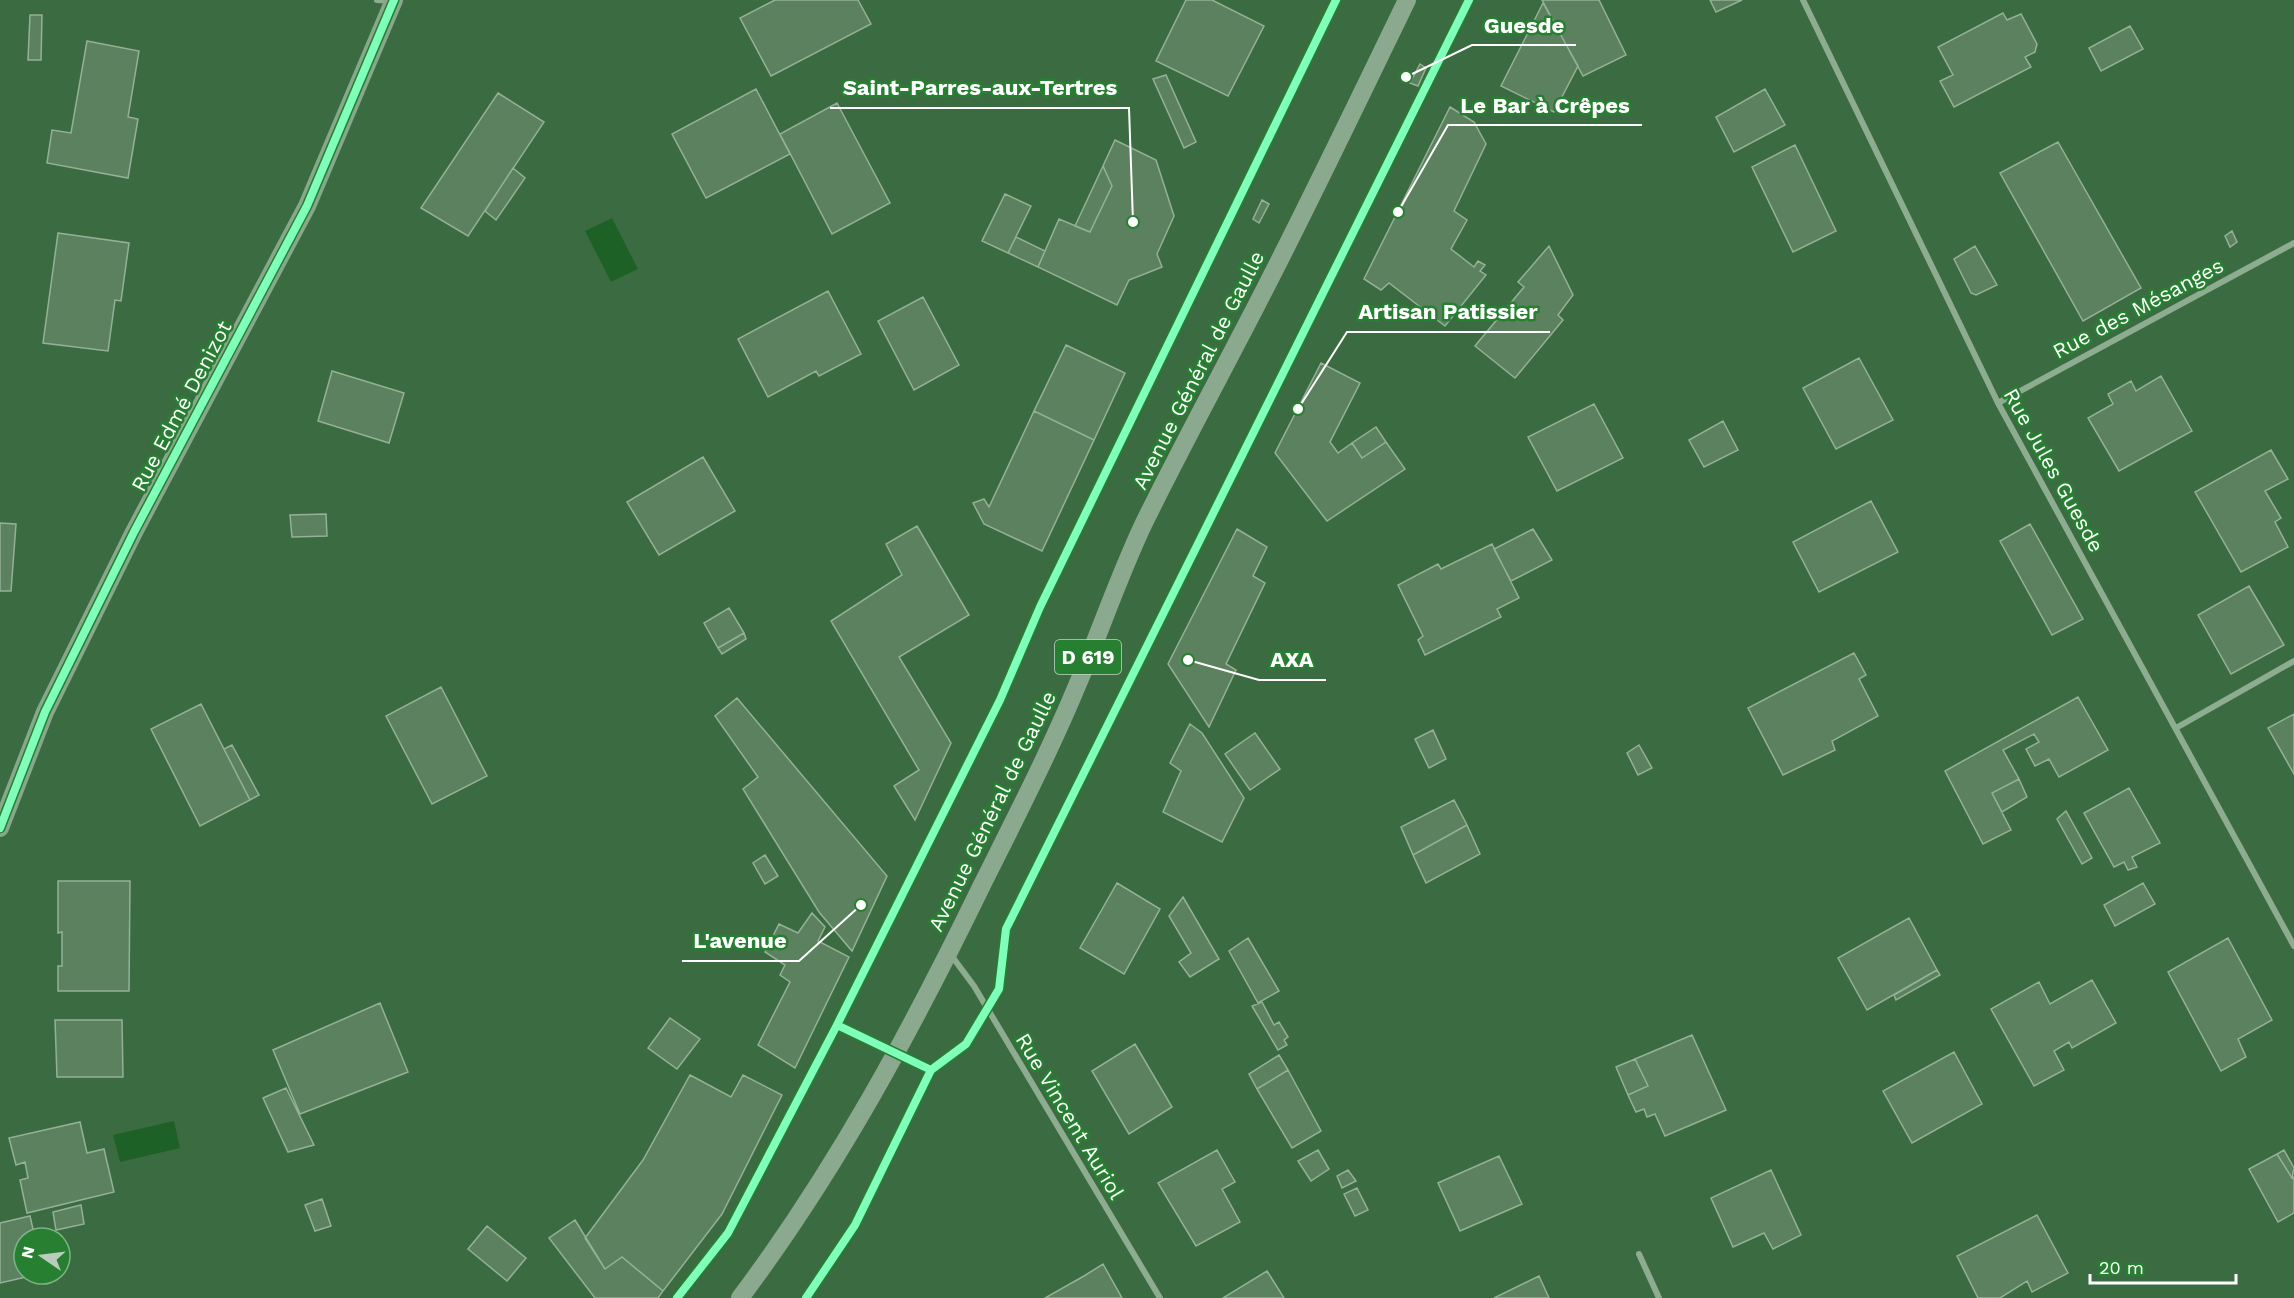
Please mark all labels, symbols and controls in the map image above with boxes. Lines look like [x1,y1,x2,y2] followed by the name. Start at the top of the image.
[1472,5,1576,45] callout: Guesde
[1484,13,1564,38] text: Guesde
[830,68,1129,108] callout: Saint-Parres-aux-Tertres
[843,75,1118,100] text: Saint-Parres-aux-Tertres
[1448,85,1642,125] callout: Le Bar à Crêpes
[1460,93,1630,118] text: Le Bar à Crêpes
[1127,247,1269,493] street label: Avenue Général de Gaulle
[2048,252,2228,364] street label: Rue des Mésanges
[1347,292,1550,332] callout: Artisan Patissier
[1358,299,1538,324] text: Artisan Patissier
[125,316,237,496] street label: Rue Edmé Denizot
[1999,384,2109,556] street label: Rue Jules Guesde
[1055,640,1121,674] road number: D 619
[1259,640,1326,680] callout: AXA
[1270,647,1314,672] text: AXA
[923,687,1061,935] street label: Avenue Général de Gaulle
[682,921,799,961] callout: L'avenue
[693,928,787,953] text: L'avenue
[1011,1029,1130,1204] street label: Rue Vincent Auriol
[12,1226,72,1286] north arrow
[17,1244,39,1261] text: N
[2090,1247,2236,1285] scale bar
[2099,1257,2144,1278] text: 20 m

